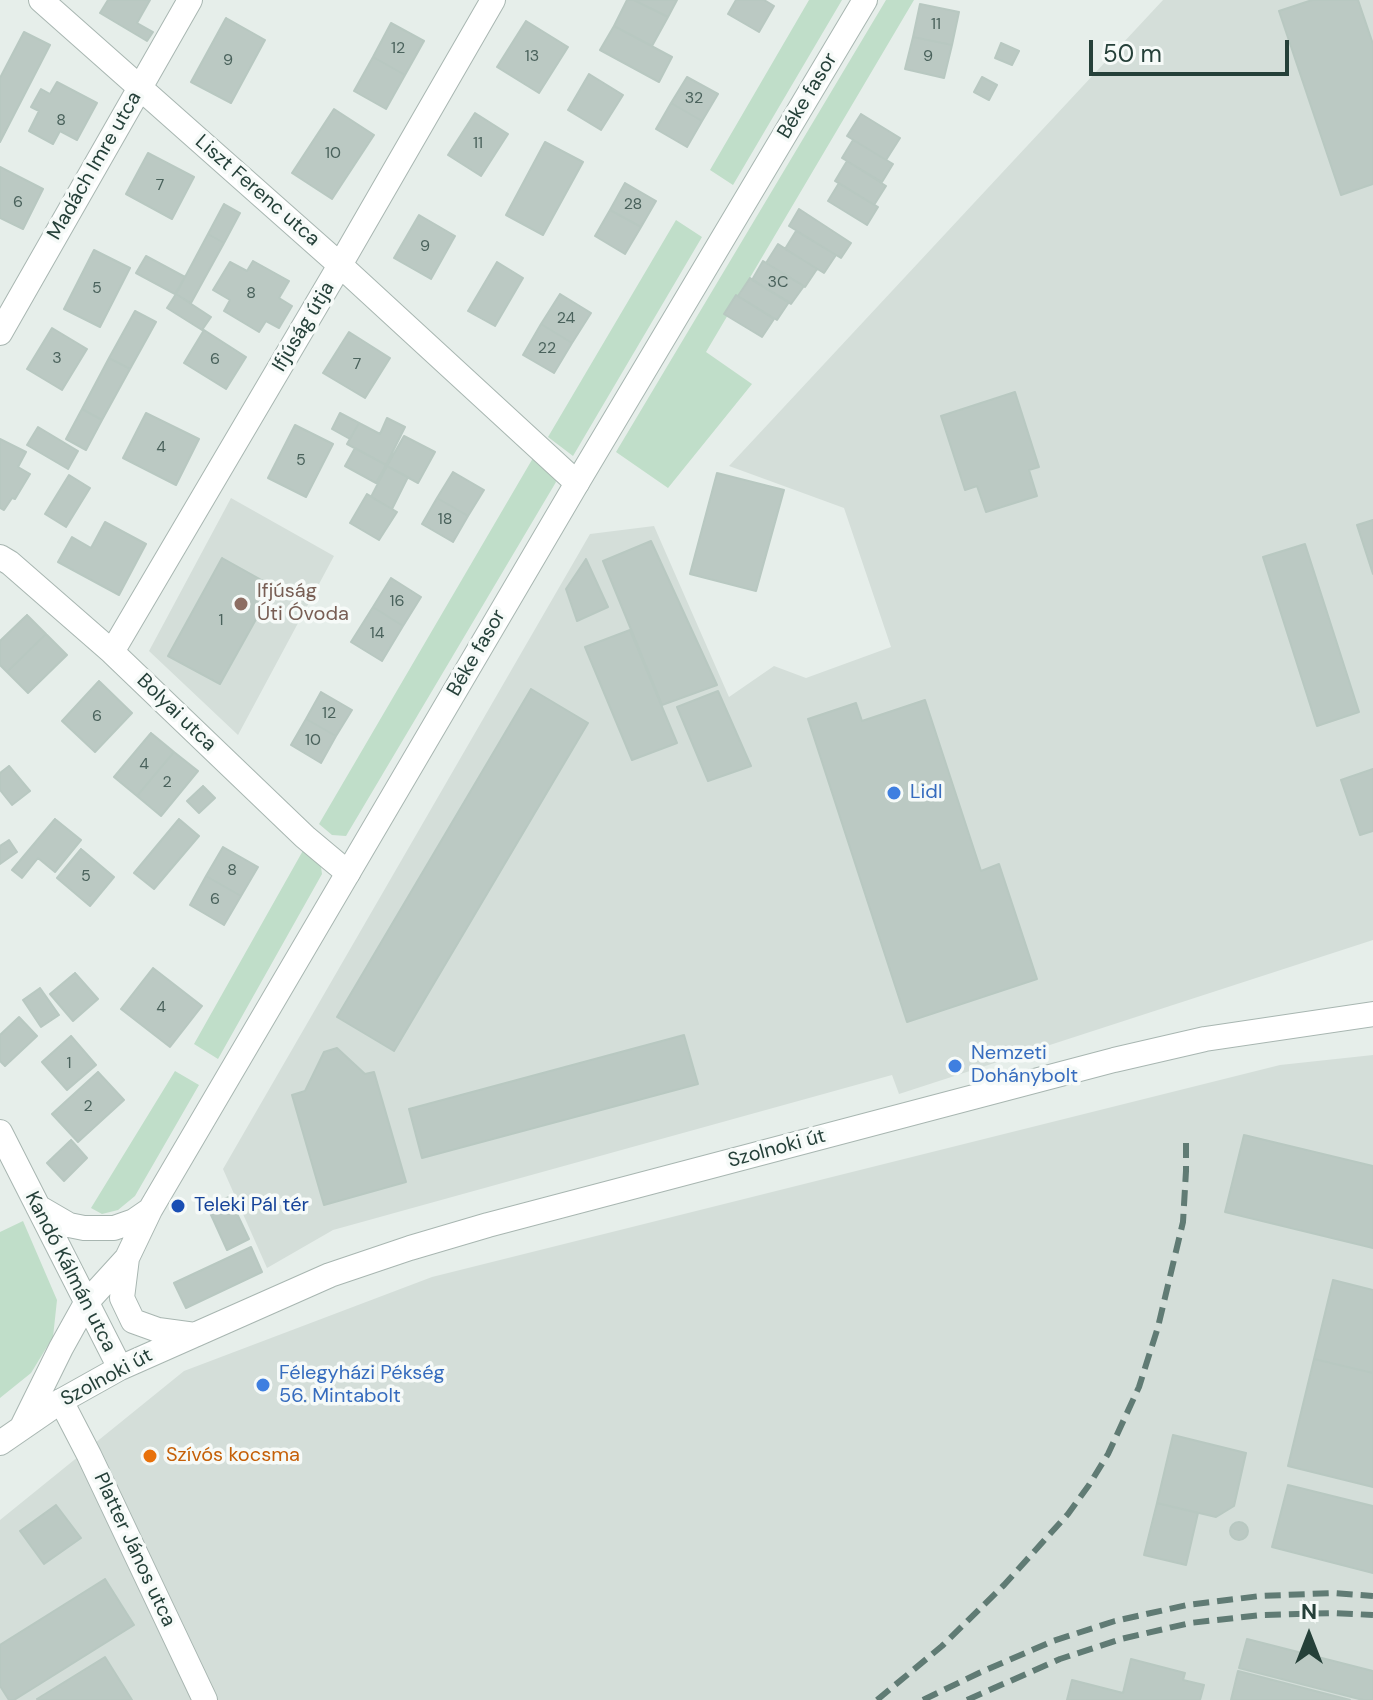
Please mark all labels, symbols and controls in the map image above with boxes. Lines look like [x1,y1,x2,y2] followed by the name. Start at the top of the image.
[931,15,941,35] house number: 11
[1093,24,1293,74] scale bar
[1103,38,1162,69] text: 50 m
[391,39,405,59] house number: 12
[525,47,539,67] house number: 13
[923,47,933,67] house number: 9
[773,49,843,143] street label: Béke fasor
[223,51,233,71] house number: 9
[43,88,147,244] street label: Madách Imre utca
[685,89,703,109] house number: 32
[56,111,66,131] house number: 8
[190,130,324,252] street label: Liszt Ferenc utca
[473,134,483,154] house number: 11
[325,144,341,164] house number: 10
[156,176,164,196] house number: 7
[13,193,23,213] house number: 6
[624,195,642,215] house number: 28
[420,237,430,257] house number: 9
[768,273,788,293] house number: 3C
[268,278,340,376] street label: Ifjúság útja
[92,279,102,299] house number: 5
[246,284,256,304] house number: 8
[557,309,575,329] house number: 24
[538,339,556,359] house number: 22
[52,349,62,369] house number: 3
[210,350,220,370] house number: 6
[353,355,361,375] house number: 7
[156,438,166,458] house number: 4
[296,451,306,471] house number: 5
[438,510,452,530] house number: 18
[257,580,349,627] place label: Ifjúság Úti Óvoda
[389,592,405,612] house number: 16
[232,595,250,613] marker: Ifjúság Úti Óvoda
[443,605,511,701] street label: Béke fasor
[219,611,223,631] house number: 1
[370,624,384,644] house number: 14
[131,669,221,757] street label: Bolyai utca
[322,704,336,724] house number: 12
[92,707,102,727] house number: 6
[305,731,321,751] house number: 10
[139,755,149,775] house number: 4
[162,773,172,793] house number: 2
[910,781,942,805] place label: Lidl
[885,784,903,802] marker: Lidl
[227,861,237,881] house number: 8
[81,867,91,887] house number: 5
[210,890,220,910] house number: 6
[156,998,166,1018] house number: 4
[971,1042,1078,1089] place label: Nemzeti Dohánybolt
[67,1054,71,1074] house number: 1
[946,1057,964,1075] marker: Nemzeti Dohánybolt
[83,1097,93,1117] house number: 2
[726,1124,828,1174] street label: Szolnoki út
[19,1188,121,1356] street label: Kandó Kálmán utca
[194,1194,309,1218] place label: Teleki Pál tér
[169,1197,187,1215] marker: Teleki Pál tér
[57,1344,157,1412] street label: Szolnoki út
[279,1362,445,1409] place label: Félegyházi Pékség 56. Mintabolt
[254,1376,272,1394] marker: Félegyházi Pékség 56. Mintabolt
[166,1444,300,1468] place label: Szívós kocsma
[141,1447,159,1465] marker: Szívós kocsma
[88,1469,180,1631] street label: Platter János utca
[1269,1596,1349,1676] north arrow
[1301,1597,1317,1626] text: N

